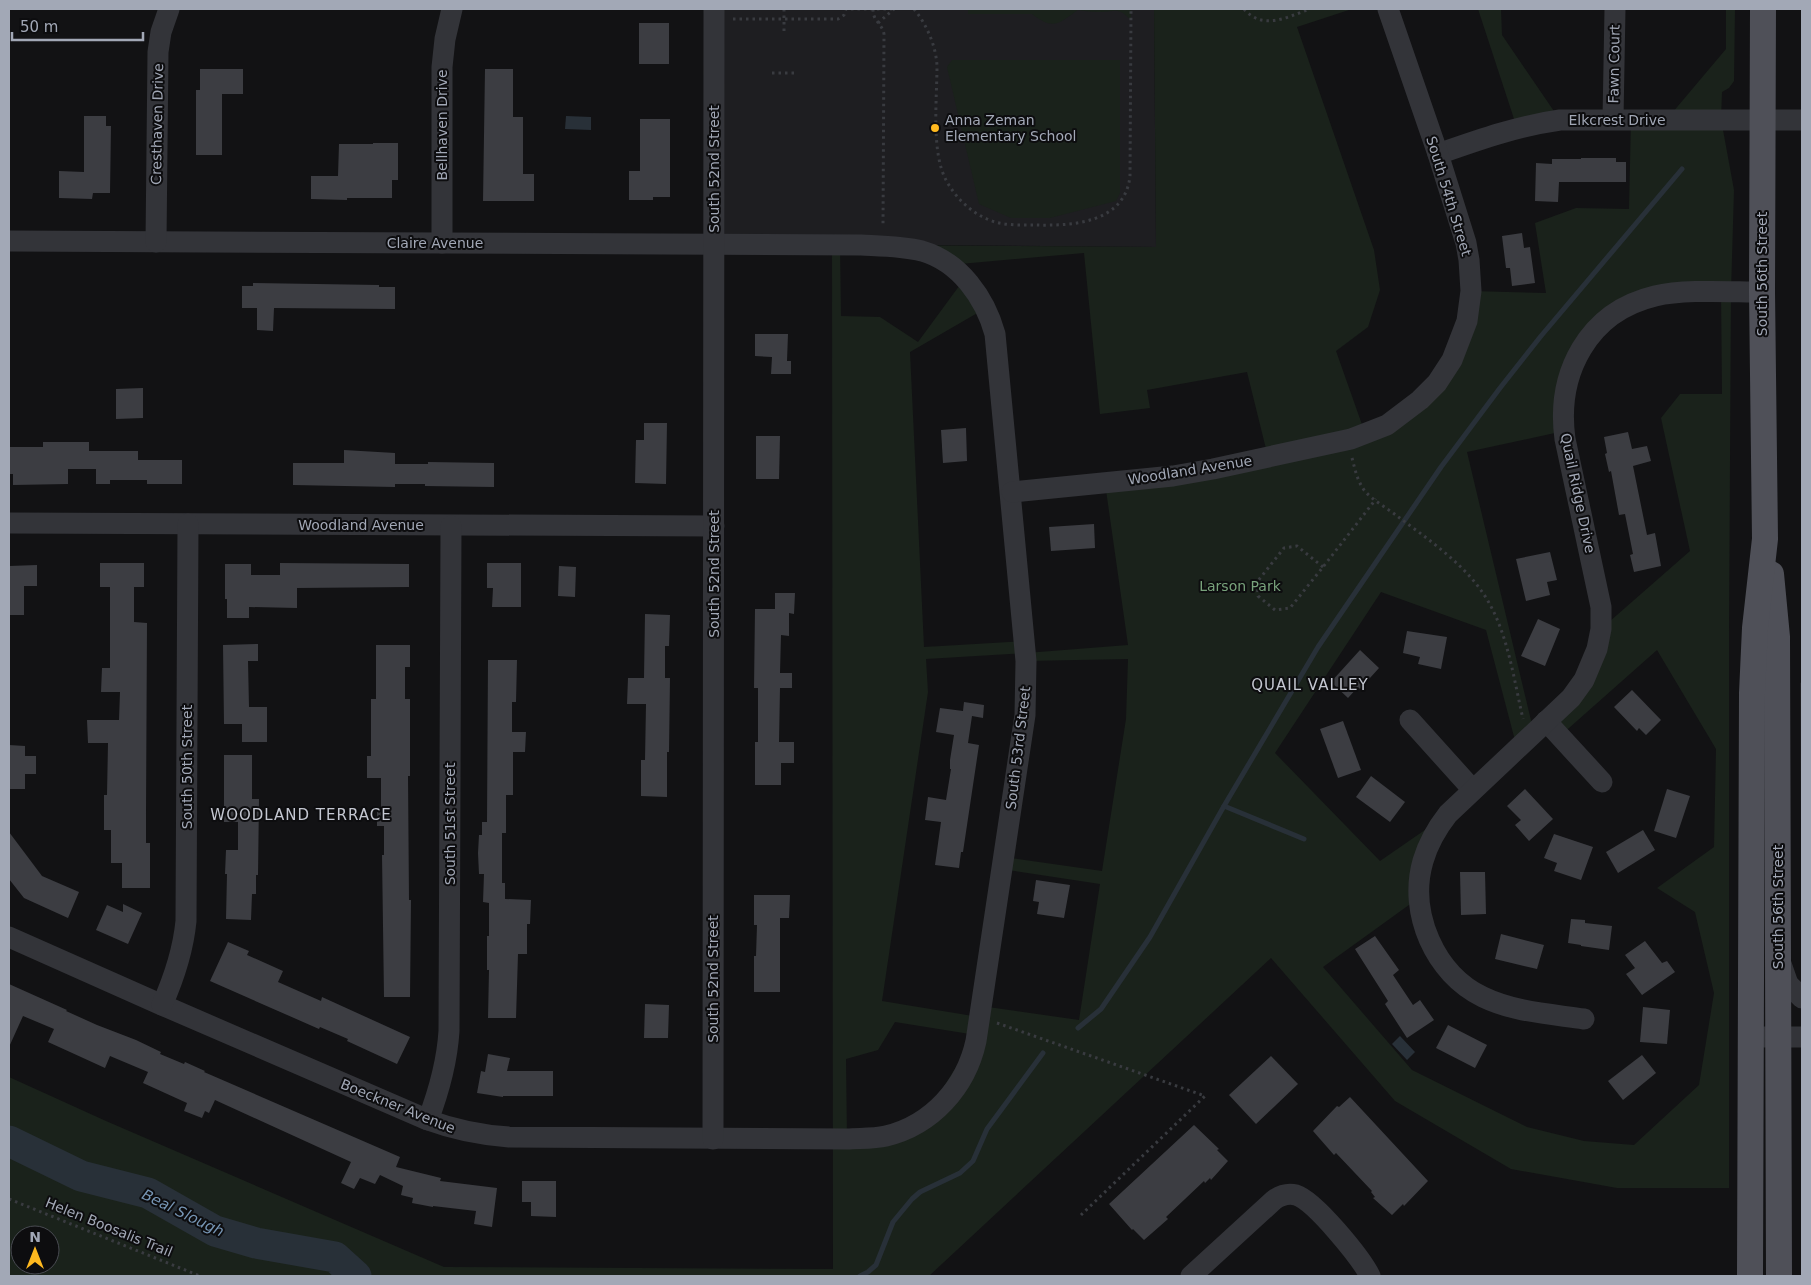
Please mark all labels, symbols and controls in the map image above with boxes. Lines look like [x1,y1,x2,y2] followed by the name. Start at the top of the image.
[12,10,144,42] scale bar
[20,18,58,36] text: 50 m
[1605,24,1623,103] street label: Fawn Court
[148,63,166,185] street label: Cresthaven Drive
[434,70,450,181] street label: Bellhaven Drive
[706,105,722,233] street label: South 52nd Street
[945,112,1077,144] place label: Anna Zeman Elementary School
[1568,112,1666,128] street label: Elkcrest Drive
[929,122,941,134] marker: Anna Zeman Elementary School
[1423,134,1475,258] street label: South 54th Street
[1754,211,1770,336] street label: South 56th Street
[387,235,483,251] street label: Claire Avenue
[1557,431,1599,555] street label: Quail Ridge Drive
[1127,452,1253,488] street label: Woodland Avenue
[706,510,722,638] street label: South 52nd Street
[298,517,424,533] street label: Woodland Avenue
[1199,578,1282,594] park label: Larson Park
[1251,676,1369,694] district label: QUAIL VALLEY
[1002,685,1034,811] street label: South 53rd Street
[179,704,195,829] street label: South 50th Street
[442,762,458,885] street label: South 51st Street
[210,806,392,824] district label: WOODLAND TERRACE
[1770,844,1786,969] street label: South 56th Street
[705,915,721,1043] street label: South 52nd Street
[338,1076,458,1136] street label: Boeckner Avenue
[139,1185,227,1241] water label: Beal Slough
[43,1194,175,1260] street label: Helen Boosalis Trail
[10,1225,60,1275] north arrow
[29,1229,41,1245] text: N

